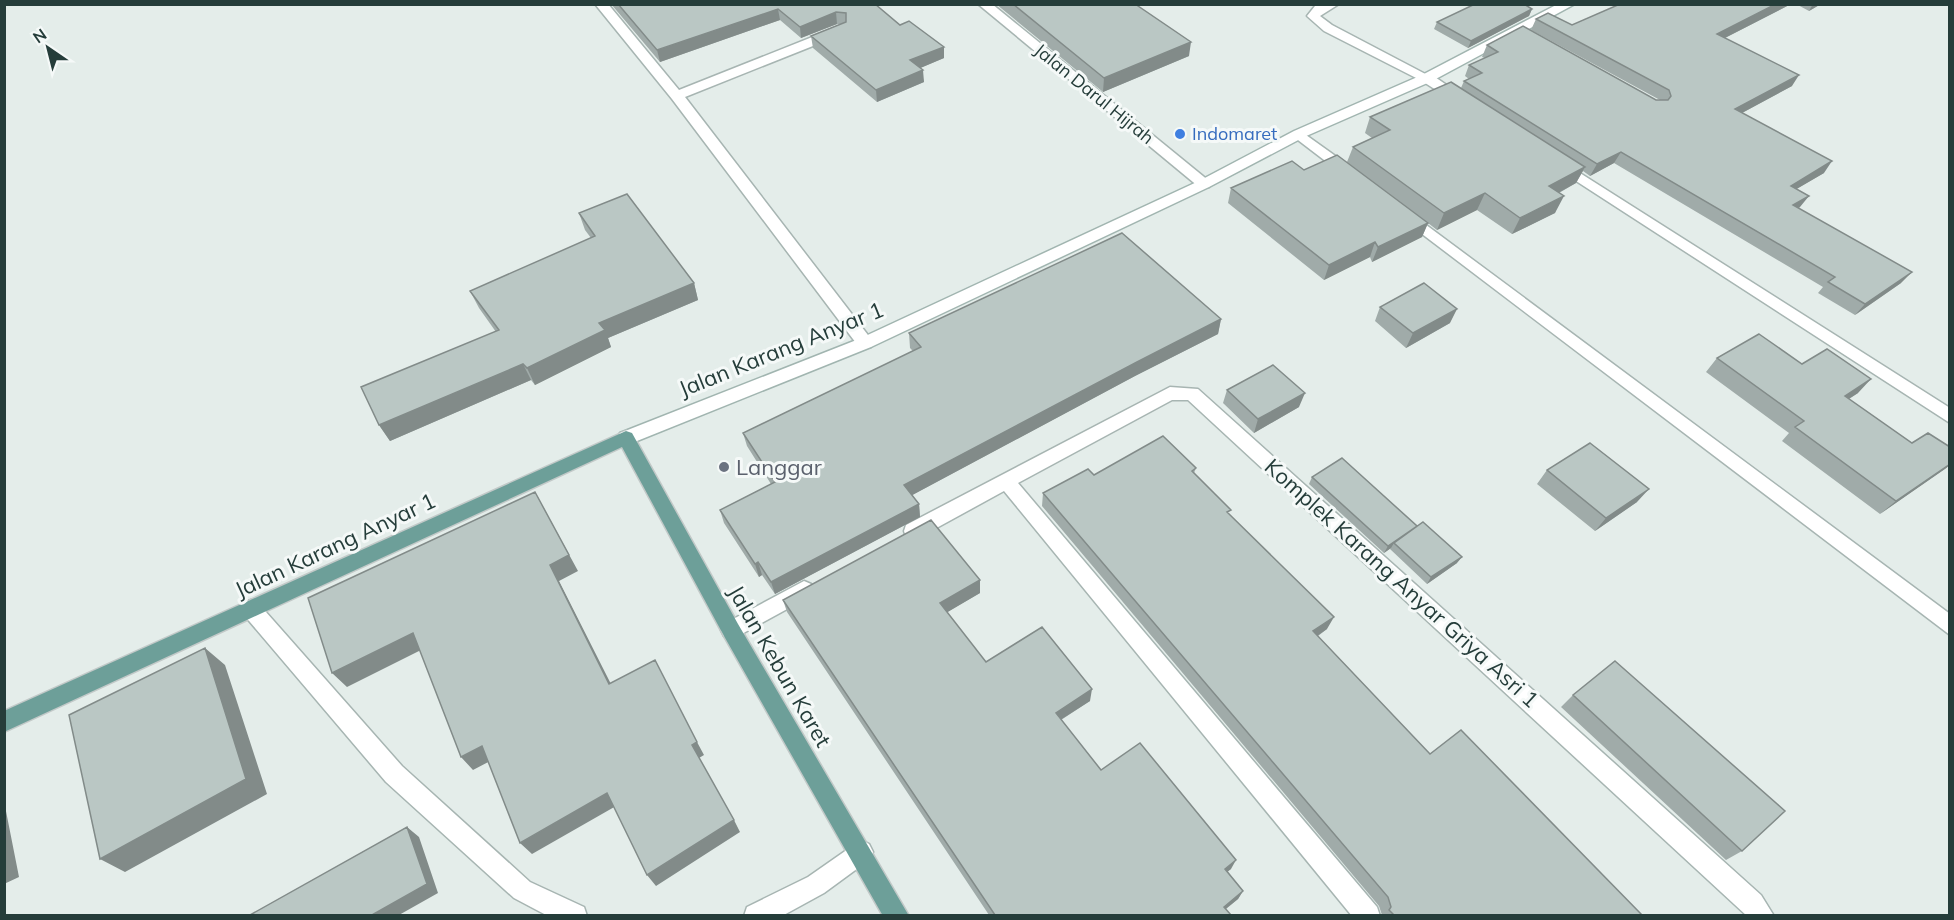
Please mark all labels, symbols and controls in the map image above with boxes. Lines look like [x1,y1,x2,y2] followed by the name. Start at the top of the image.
[18,18,78,78] north arrow
[29,24,50,47] text: N
[1030,38,1159,149] street label: Jalan Darul Hijrah
[1192,122,1277,145] place label: Indomaret
[1173,127,1187,141] marker: Indomaret
[675,295,887,403] street label: Jalan Karang Anyar 1
[1259,452,1545,714] street label: Komplek Karang Anyar Griya Asri 1
[736,453,822,481] place label: Langgar
[717,460,731,474] marker: Langgar
[230,486,440,604] street label: Jalan Karang Anyar 1
[722,580,838,752] street label: Jalan Kebun Karet

